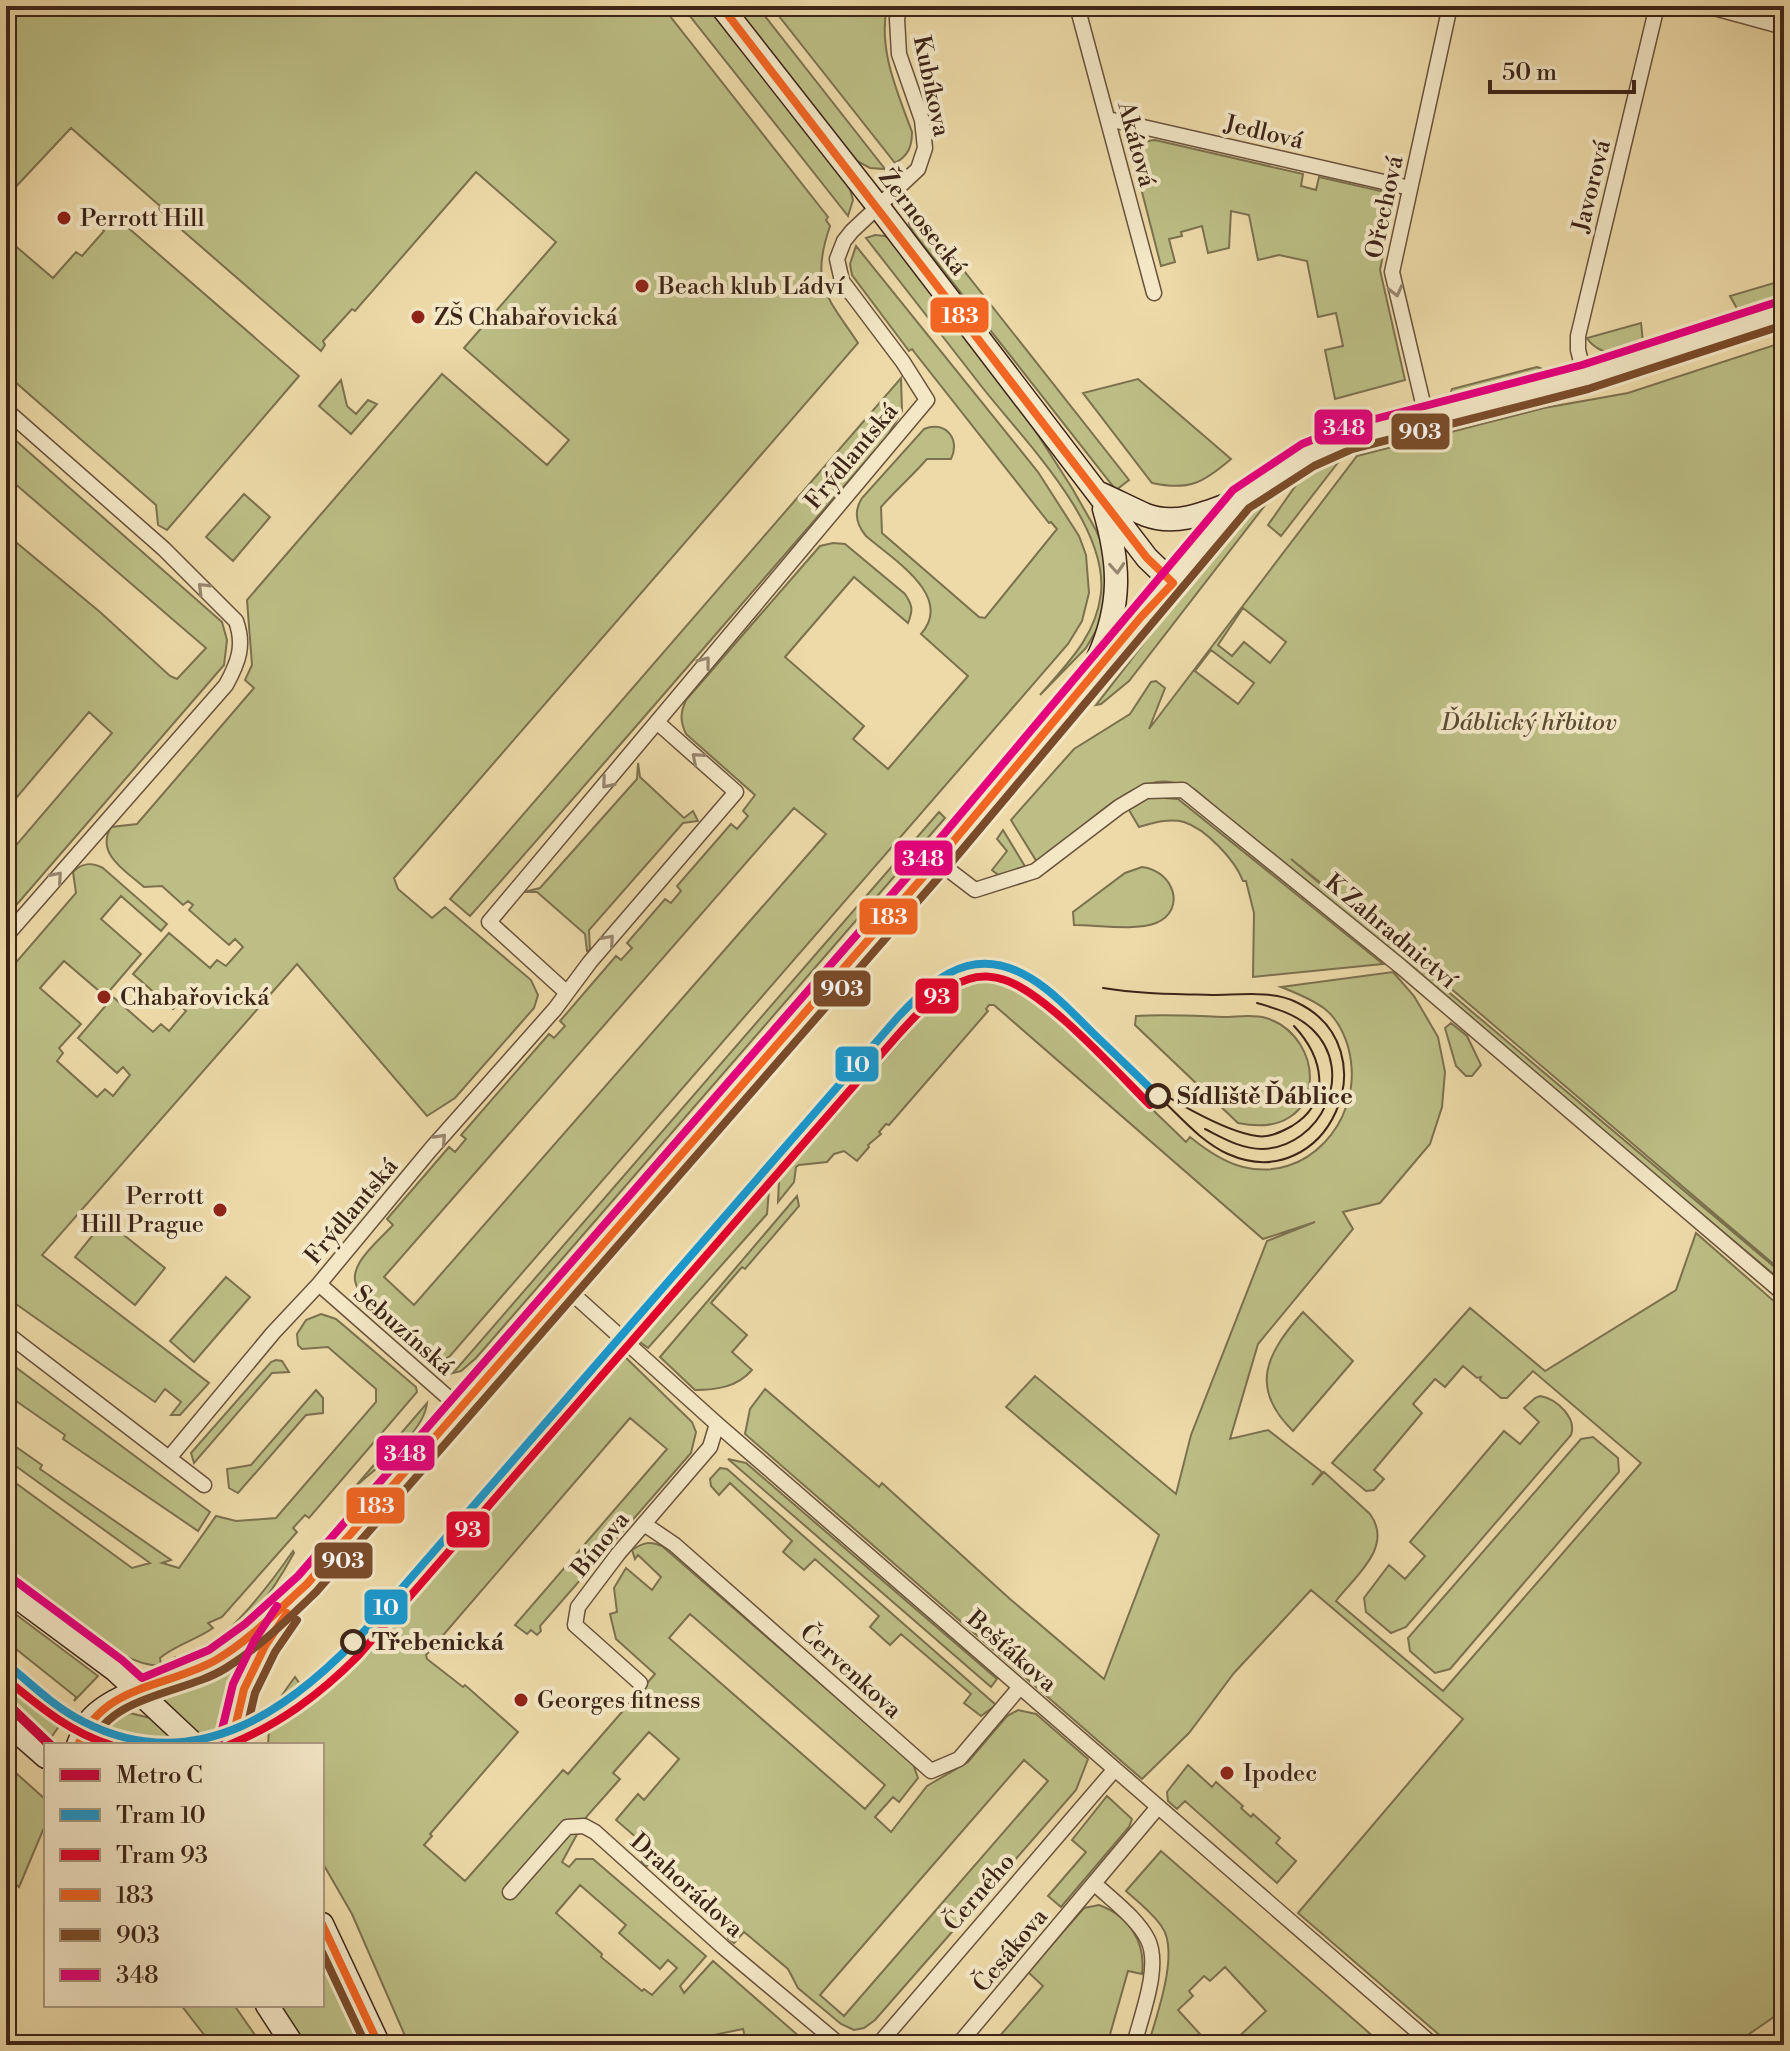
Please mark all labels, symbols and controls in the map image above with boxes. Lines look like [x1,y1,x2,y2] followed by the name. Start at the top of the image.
[906,33,957,140] street label: Kubíkova
[1490,44,1634,94] scale bar
[1502,58,1557,88] text: 50 m
[1110,97,1162,191] street label: Akátová
[1220,109,1307,157] street label: Jedlová
[1566,136,1618,236] street label: Javorová
[1359,152,1411,261] street label: Ořechová
[871,163,974,282] street label: Žernosecká
[80,204,205,234] place label: Perrott Hill
[55,209,73,227] marker: Perrott Hill
[657,272,845,302] place label: Beach klub Ládví
[633,277,651,295] marker: Beach klub Ládví
[1387,284,1404,298] one-way arrow
[929,296,990,334] line badge: 183
[434,301,618,333] place label: ZŠ Chabařovická
[941,303,979,330] text: 183
[409,308,427,326] marker: ZŠ Chabařovická
[799,397,905,516] street label: Frýdlantská
[1313,408,1374,446] line badge: 348
[1390,412,1451,451] line badge: 903
[1323,415,1365,442] text: 348
[1398,419,1442,446] text: 903
[1108,562,1125,575] one-way arrow
[198,583,212,597] one-way arrow
[696,656,710,671] one-way arrow
[1440,706,1617,738] park label: Ďáblický hřbitov
[691,753,706,768] one-way arrow
[602,774,617,788] one-way arrow
[893,839,954,877] line badge: 348
[902,846,944,873] text: 348
[1318,868,1463,996] street label: K Zahradnictví
[48,871,62,886] one-way arrow
[858,897,919,936] line badge: 183
[870,904,908,931] text: 183
[599,935,614,950] one-way arrow
[812,969,872,1008] line badge: 903
[820,976,864,1003] text: 903
[914,977,960,1015] line badge: 93
[120,983,270,1013] place label: Chabařovická
[923,984,951,1011] text: 93
[95,988,113,1006] marker: Chabařovická
[834,1045,880,1083] line badge: 10
[844,1052,870,1079] text: 10
[1177,1080,1353,1112] place label: Sídliště Ďáblice
[1146,1084,1170,1108] marker: Sídliště Ďáblice
[432,1133,446,1148] one-way arrow
[299,1152,405,1271] street label: Frýdlantská
[81,1182,205,1240] place label: Perrott Hill Prague
[211,1201,229,1219] marker: Perrott Hill Prague
[347,1279,460,1383] street label: Sebuzínská
[375,1434,436,1472] line badge: 348
[384,1441,426,1468] text: 348
[345,1486,406,1525] line badge: 183
[357,1493,395,1520] text: 183
[565,1505,637,1584] street label: Bínova
[445,1510,491,1549] line badge: 93
[454,1517,482,1544] text: 93
[313,1541,374,1580] line badge: 903
[321,1548,365,1575] text: 903
[363,1588,409,1626] line badge: 10
[373,1595,399,1622] text: 10
[959,1604,1063,1700] street label: Bešťákova
[793,1617,910,1726] street label: Červenkova
[372,1628,505,1658] place label: Třebenická
[341,1630,365,1654] marker: Třebenická
[537,1686,701,1716] place label: Georges fitness
[512,1691,530,1709] marker: Georges fitness
[44,1743,324,2007] legend
[1243,1759,1317,1789] place label: Ipodec
[116,1761,203,1791] text: Metro C
[1218,1764,1236,1782] marker: Ipodec
[116,1801,206,1831] text: Tram 10
[624,1827,750,1945] street label: Drahorádova
[116,1841,208,1871] text: Tram 93
[936,1846,1022,1938] street label: Černého
[116,1881,154,1911] text: 183
[965,1901,1055,1999] street label: Česákova
[116,1921,160,1951] text: 903
[116,1961,159,1991] text: 348

